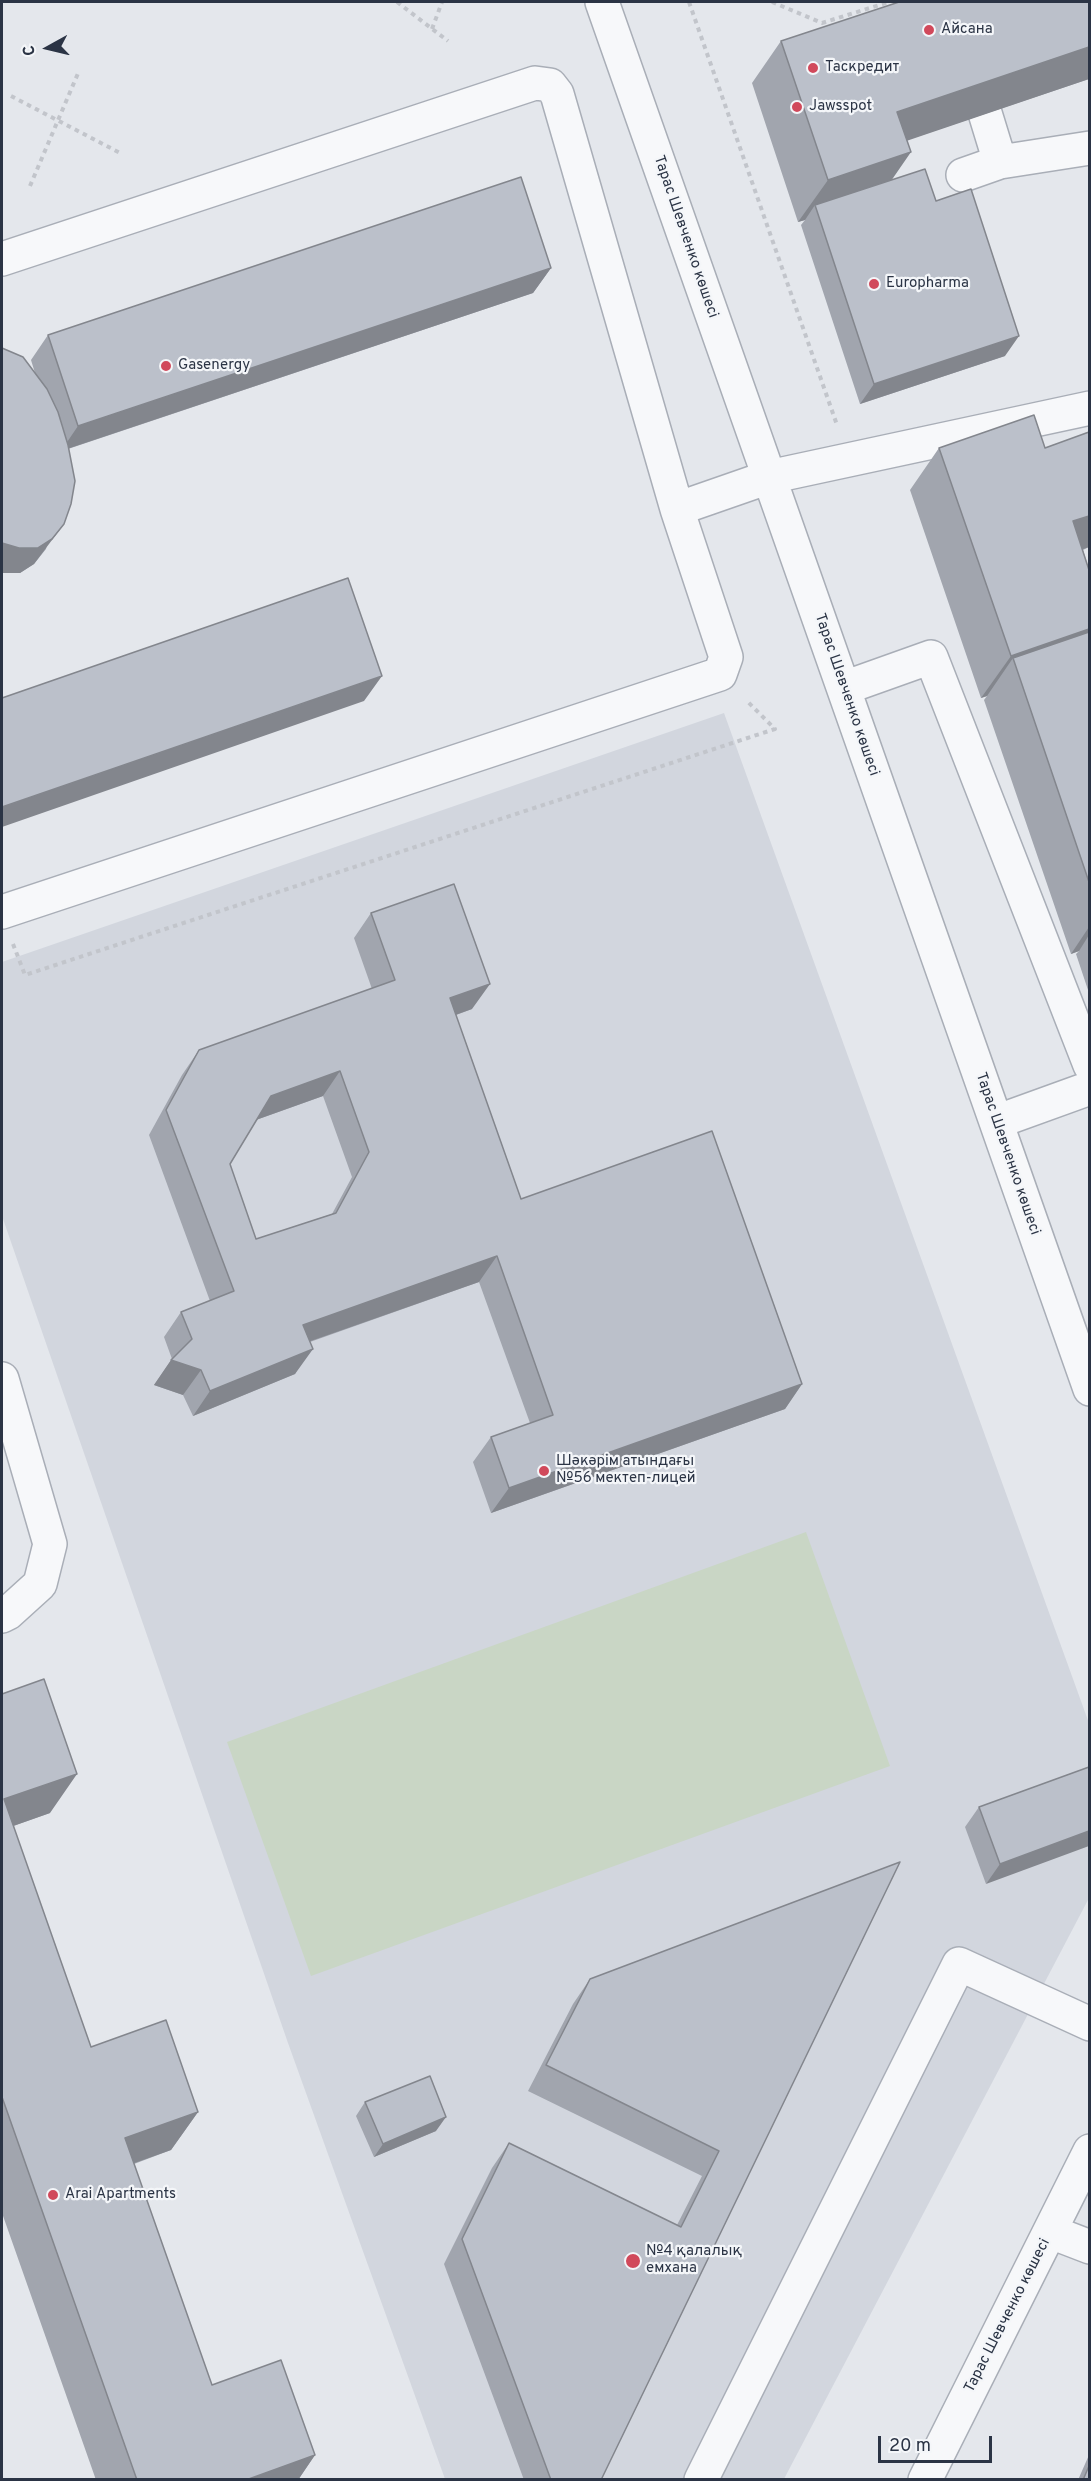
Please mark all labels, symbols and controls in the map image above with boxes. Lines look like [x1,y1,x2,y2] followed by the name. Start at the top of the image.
[18,18,78,78] north arrow
[941,21,993,39] place label: Айсана
[922,23,936,37] marker: Айсана
[20,44,41,57] text: С
[825,59,899,77] place label: Таскредит
[806,61,820,75] marker: Таскредит
[809,98,872,116] place label: Jawsspot
[790,100,804,114] marker: Jawsspot
[649,153,721,321] street label: Тарас Шевченко көшесі
[886,275,969,293] place label: Europharma
[867,277,881,291] marker: Europharma
[178,357,250,375] place label: Gasenergy
[159,359,173,373] marker: Gasenergy
[810,611,882,779] street label: Тарас Шевченко көшесі
[971,1070,1043,1238] street label: Тарас Шевченко көшесі
[556,1453,696,1488] place label: Шәкәрім атындағы №56 мектеп-лицей
[537,1464,551,1478] marker: Шәкәрім атындағы №56 мектеп-лицей
[65,2186,176,2204] place label: Arai Apartments
[46,2188,60,2202] marker: Arai Apartments
[961,2236,1055,2396] street label: Тарас Шевченко көшесі
[646,2243,742,2278] place label: №4 қалалық емхана
[624,2252,642,2270] marker: №4 қалалық емхана
[881,2424,995,2462] scale bar
[889,2435,931,2458] text: 20 m

